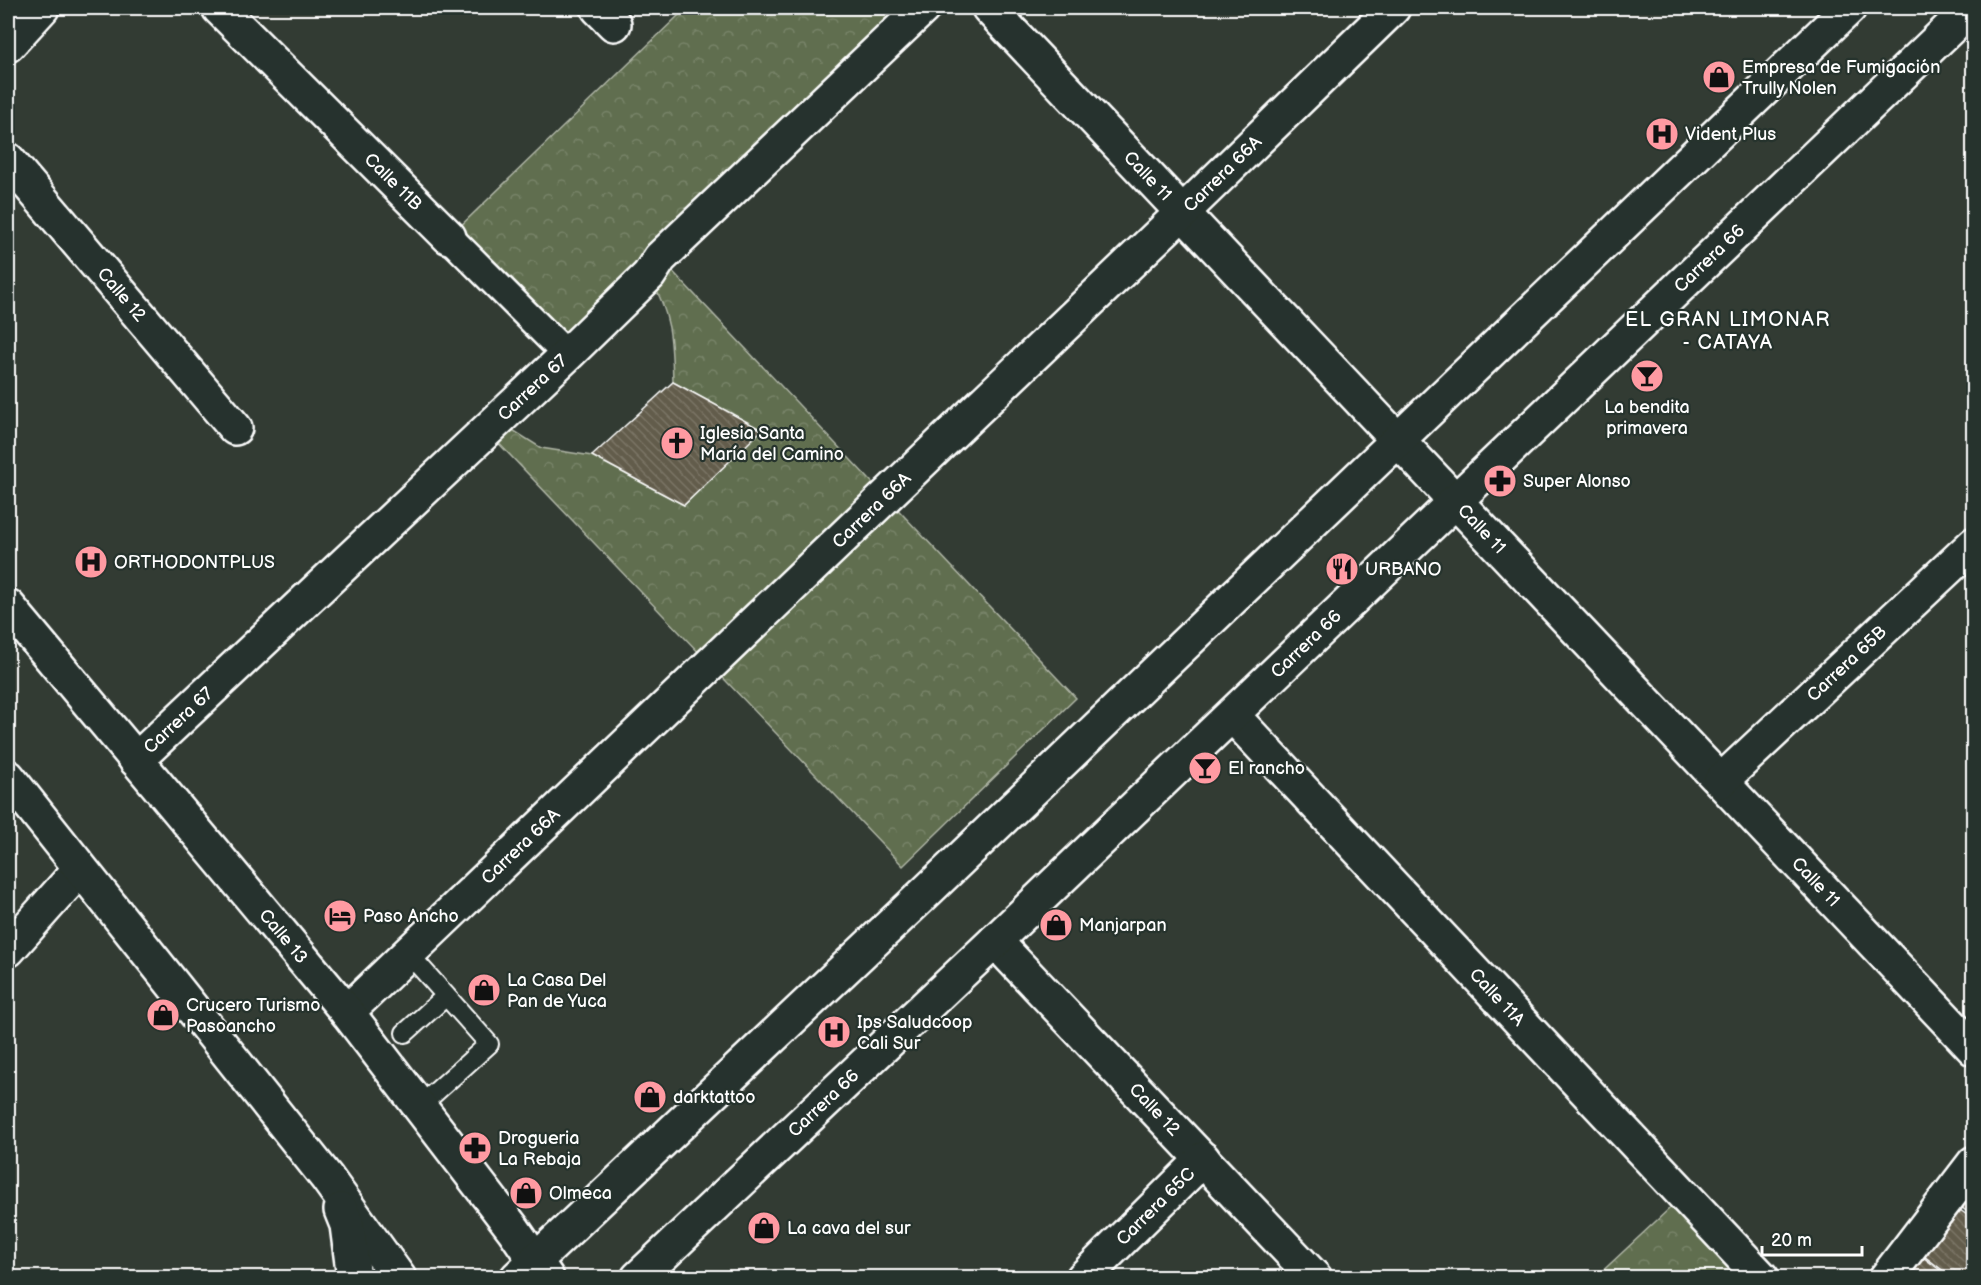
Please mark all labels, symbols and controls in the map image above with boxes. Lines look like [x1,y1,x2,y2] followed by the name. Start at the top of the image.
[1742,57,1940,99] place label: Empresa de Fumigación Trully Nolen
[1701,59,1737,95] shop icon: Empresa de Fumigación Trully Nolen
[1644,116,1680,152] hospital icon: Vident Plus
[1685,124,1776,145] place label: Vident Plus
[1179,131,1266,216] street label: Carrera 66A
[1119,147,1176,205] street label: Calle 11
[360,148,427,215] street label: Calle 11B
[1670,220,1749,297] street label: Carrera 66
[93,263,151,326] street label: Calle 12
[1625,308,1831,355] district label: EL GRAN LIMONAR - CATAYA
[493,350,572,425] street label: Carrera 67
[1629,358,1665,394] bar icon: La bendita primavera
[1604,397,1690,439] place label: La bendita primavera
[700,423,844,465] place label: Iglesia Santa María del Camino
[659,425,695,461] church icon: Iglesia Santa María del Camino
[1482,463,1518,499] pharmacy icon: Super Alonso
[828,468,915,552] street label: Carrera 66A
[1523,471,1631,492] place label: Super Alonso
[1453,500,1510,558] street label: Calle 11
[73,544,109,580] hospital icon: ORTHODONTPLUS
[1324,551,1360,587] restaurant icon: URBANO
[114,552,275,573] place label: ORTHODONTPLUS
[1365,559,1442,580] place label: URBANO
[1266,605,1345,682] street label: Carrera 66
[1802,621,1891,706] street label: Carrera 65B
[139,683,217,758] street label: Carrera 67
[1187,750,1223,786] bar icon: El rancho
[1228,758,1305,779] place label: El rancho
[477,804,564,888] street label: Carrera 66A
[1787,853,1844,911] street label: Calle 11
[322,898,358,934] hotel icon: Paso Ancho
[255,905,312,968] street label: Calle 13
[363,906,459,927] place label: Paso Ancho
[1038,907,1074,943] shop icon: Manjarpan
[1079,915,1167,936] place label: Manjarpan
[1465,964,1529,1030] street label: Calle 11A
[507,970,607,1012] place label: La Casa Del Pan de Yuca
[466,972,502,1008] shop icon: La Casa Del Pan de Yuca
[186,995,320,1037] place label: Crucero Turismo Pasoancho
[145,997,181,1033] shop icon: Crucero Turismo Pasoancho
[857,1012,972,1054] place label: Ips Saludcoop Cali Sur
[816,1014,852,1050] hospital icon: Ips Saludcoop Cali Sur
[784,1065,863,1141] street label: Carrera 66
[632,1079,668,1115] shop icon: darktattoo
[1125,1079,1185,1140] street label: Calle 12
[673,1087,756,1108] place label: darktattoo
[498,1128,581,1170] place label: Drogueria La Rebaja
[457,1130,493,1166] pharmacy icon: Drogueria La Rebaja
[1112,1163,1199,1249] street label: Carrera 65C
[508,1175,544,1211] shop icon: Olmeca
[549,1183,612,1204] place label: Olmeca
[746,1210,782,1246] shop icon: La cava del sur
[787,1218,911,1239] place label: La cava del sur
[1762,1219,1862,1257] scale bar
[1771,1230,1812,1251] text: 20 m

